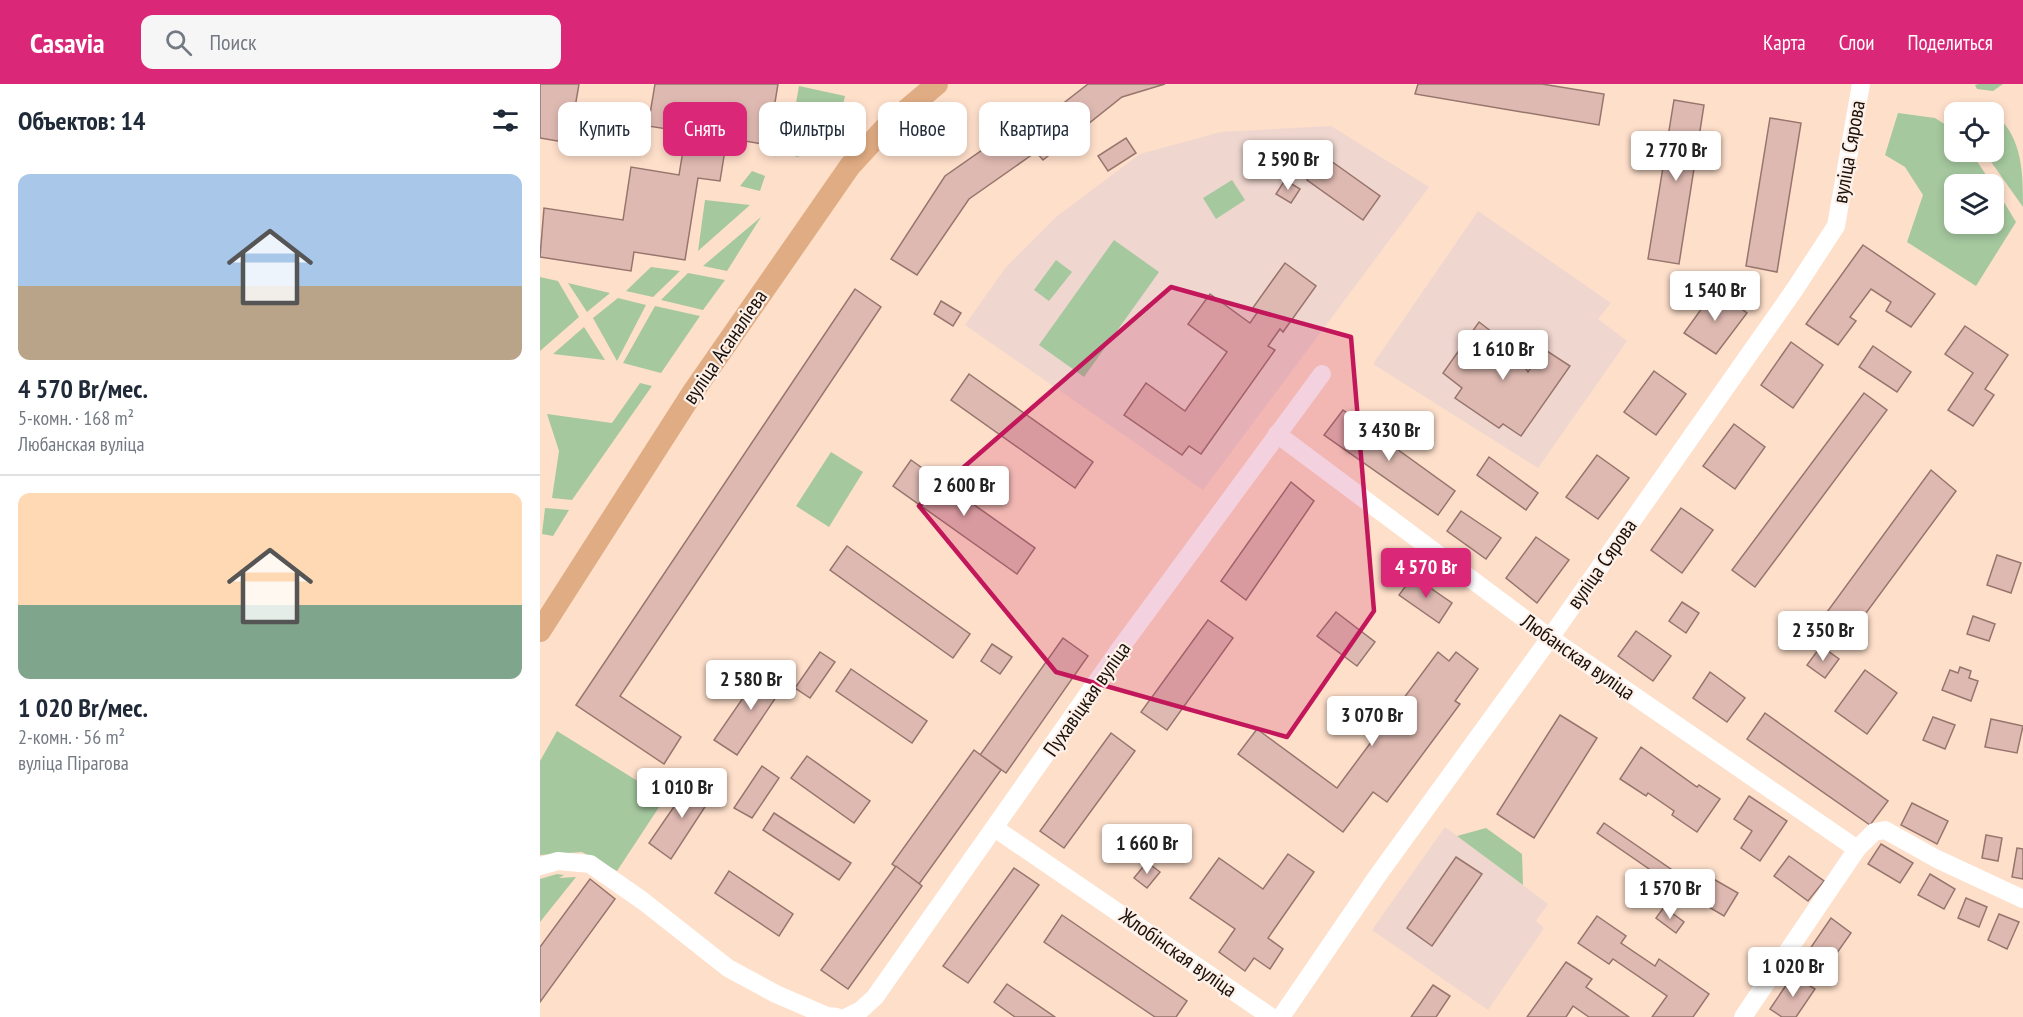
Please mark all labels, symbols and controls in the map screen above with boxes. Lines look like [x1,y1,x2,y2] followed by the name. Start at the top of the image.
[141,15,561,69] search box
[30,24,105,61] text: Casavia
[162,26,195,59] icon: search
[210,28,257,56] text: Поиск
[1763,29,1806,56] text: Карта
[1839,29,1874,56] text: Слои
[1907,29,1993,56] text: Поделиться
[1826,98,1871,205] street label: вуліца Сярова
[558,102,651,156] chip: Купить
[663,102,747,156] chip: Снять
[759,102,866,156] chip: Фильтры
[878,102,967,156] chip: Новое
[979,102,1090,156] chip: Квартира
[1944,102,2004,234] map controls
[1944,102,2004,162] button: locate
[18,104,145,137] text: Объектов: 14
[489,104,522,137] icon: filters
[1614,131,1738,182] pin: 2 770 Br
[1645,137,1707,163] text: 2 770 Br
[1226,140,1350,191] pin: 2 590 Br
[1257,146,1319,172] text: 2 590 Br
[1944,174,2004,234] button: layers
[216,213,324,321] icon: home
[1653,271,1777,322] pin: 1 540 Br
[1684,277,1746,303] text: 1 540 Br
[676,284,773,409] street label: вуліца Асаналіева
[1441,330,1565,381] pin: 1 610 Br
[1472,336,1534,362] text: 1 610 Br
[18,372,148,405] text: 4 570 Br/мес.
[18,405,134,431] text: 5-комн. · 168 m²
[1327,411,1451,462] pin: 3 430 Br
[1358,417,1420,443] text: 3 430 Br
[18,431,144,457] text: Любанская вуліца
[902,466,1026,517] pin: 2 600 Br
[933,472,995,498] text: 2 600 Br
[1561,513,1642,614] street label: вуліца Сярова
[216,532,324,640] icon: home
[1364,548,1488,599] pin: 4 570 Br
[1395,554,1457,580] text: 4 570 Br
[1515,607,1640,706] street label: Любанская вуліца
[1761,611,1885,662] pin: 2 350 Br
[1792,617,1854,643] text: 2 350 Br
[1037,636,1136,761] street label: Пухавіцкая вуліца
[689,660,813,711] pin: 2 580 Br
[720,666,782,692] text: 2 580 Br
[18,691,148,724] text: 1 020 Br/мес.
[1310,696,1434,747] pin: 3 070 Br
[1341,702,1403,728] text: 3 070 Br
[18,724,125,750] text: 2-комн. · 56 m²
[18,750,129,776] text: вуліца Пірагова
[620,768,744,819] pin: 1 010 Br
[651,774,713,800] text: 1 010 Br
[1085,824,1209,875] pin: 1 660 Br
[1116,830,1178,856] text: 1 660 Br
[1608,869,1732,920] pin: 1 570 Br
[1639,875,1701,901] text: 1 570 Br
[1113,902,1242,1003] street label: Жлобінская вуліца
[1731,947,1855,998] pin: 1 020 Br
[1762,953,1824,979] text: 1 020 Br

